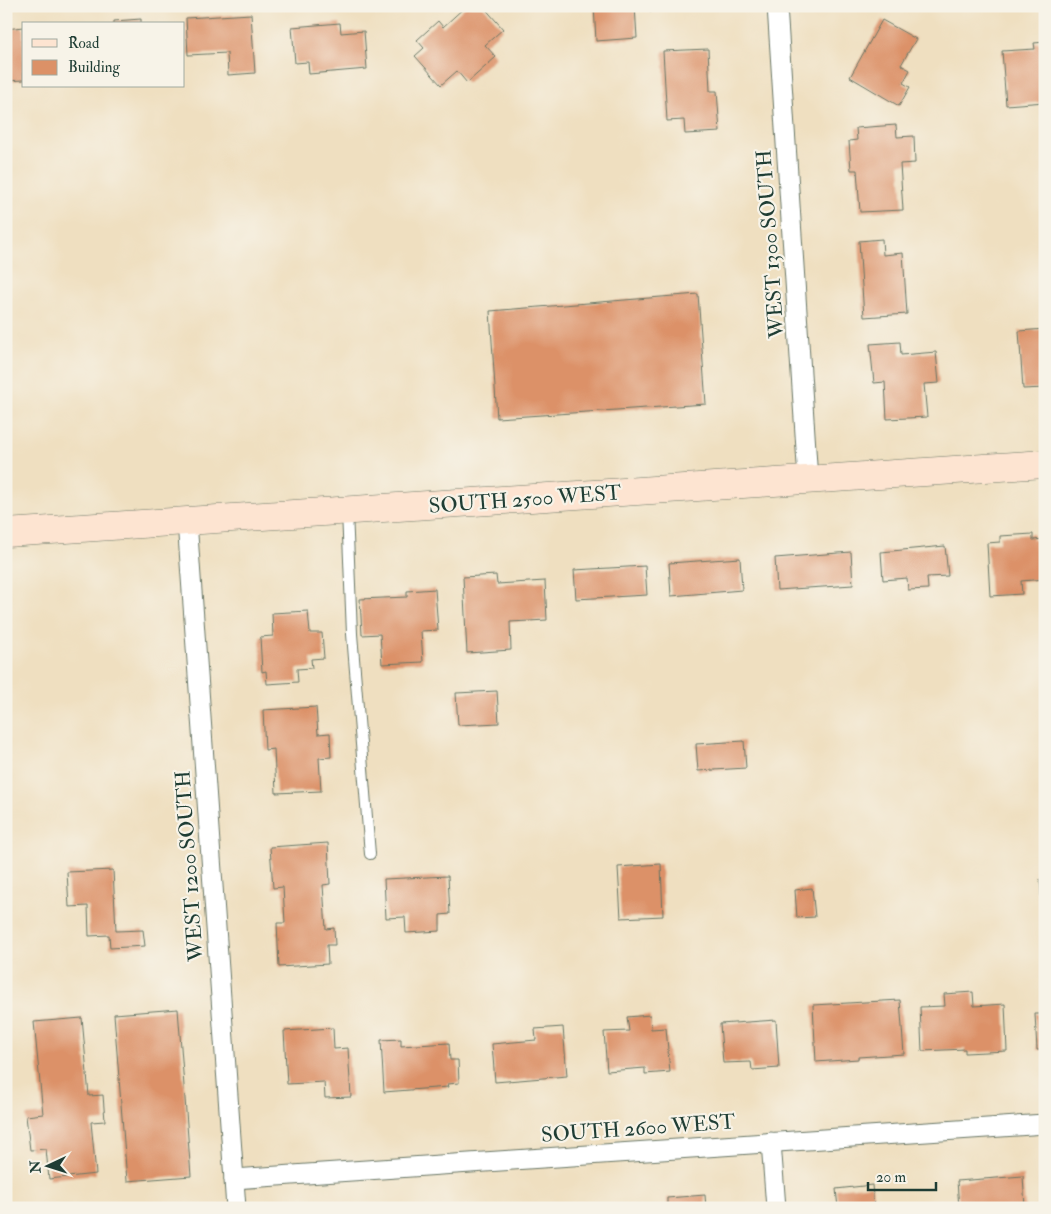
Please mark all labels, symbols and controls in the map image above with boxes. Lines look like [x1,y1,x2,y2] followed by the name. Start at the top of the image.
[22,22,185,88] legend
[68,34,100,53] text: Road
[68,58,120,77] text: Building
[750,149,791,340] street label: WEST 1300 SOUTH
[428,479,623,520] street label: SOUTH 2500 WEST
[169,770,210,963] street label: WEST 1200 SOUTH
[540,1108,736,1149] street label: SOUTH 2600 WEST
[22,1142,72,1192] north arrow
[868,1159,936,1191] scale bar
[27,1160,45,1175] text: N
[876,1168,906,1187] text: 20 m

